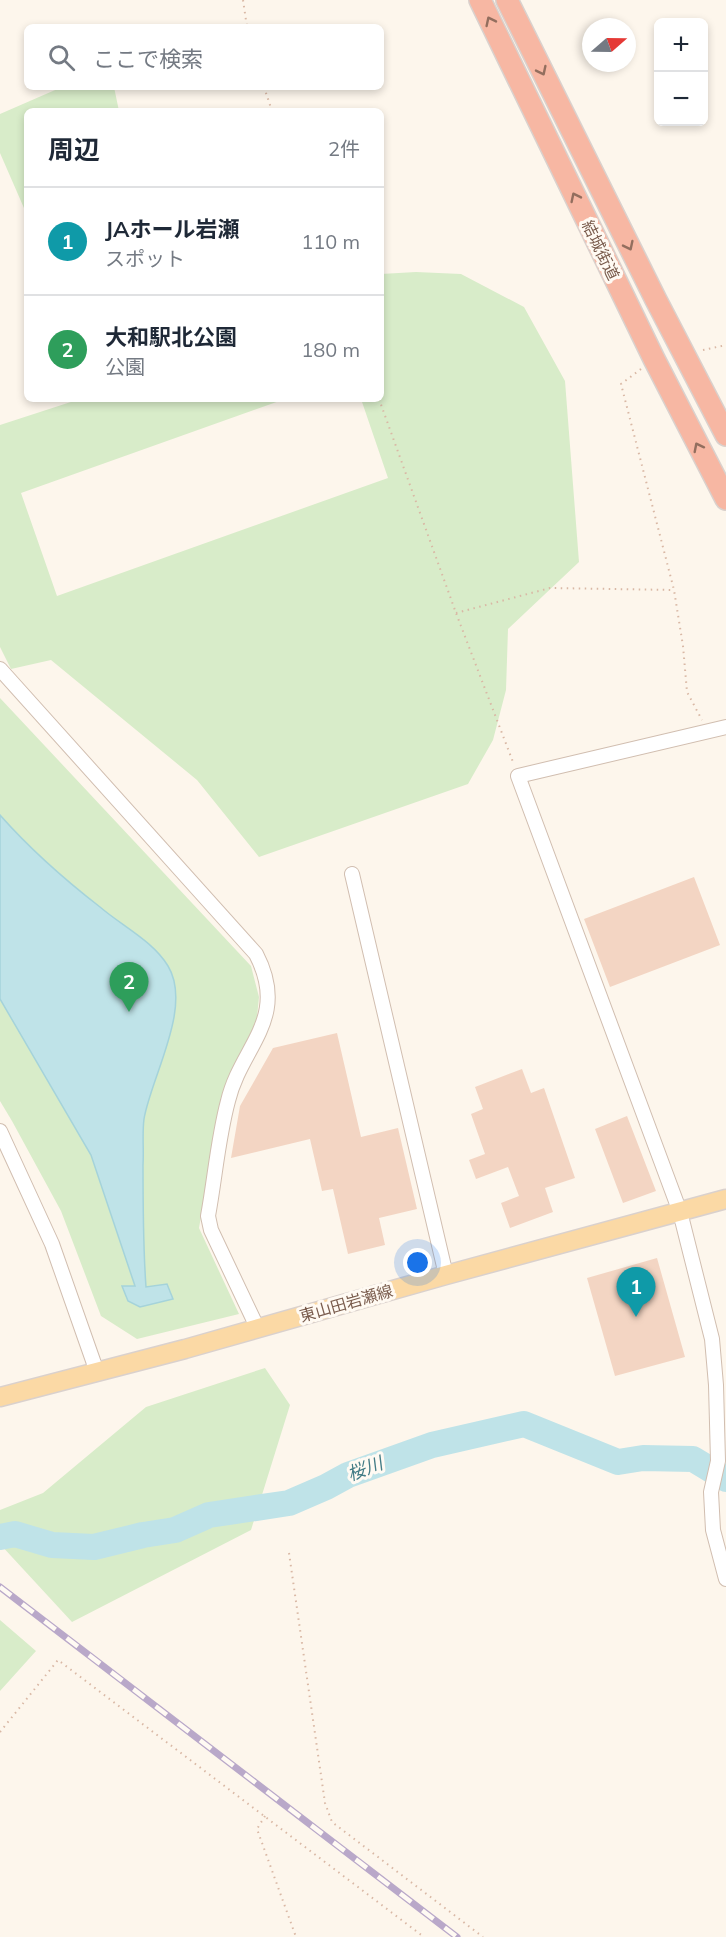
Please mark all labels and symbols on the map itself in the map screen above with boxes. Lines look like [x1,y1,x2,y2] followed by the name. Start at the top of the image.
[486,16,498,27] one-way arrow
[582,18,636,72] north arrow
[535,65,547,76] one-way arrow
[571,192,583,203] one-way arrow
[578,217,624,283] street label: 結城街道
[622,240,633,250] one-way arrow
[694,442,706,453] one-way arrow
[110,962,148,1012] pin: 2
[403,1248,432,1277] your location
[616,1268,656,1317] pin: 1
[297,1280,395,1326] street label: 東山田岩瀬線
[344,1451,388,1486] water label: 桜川

